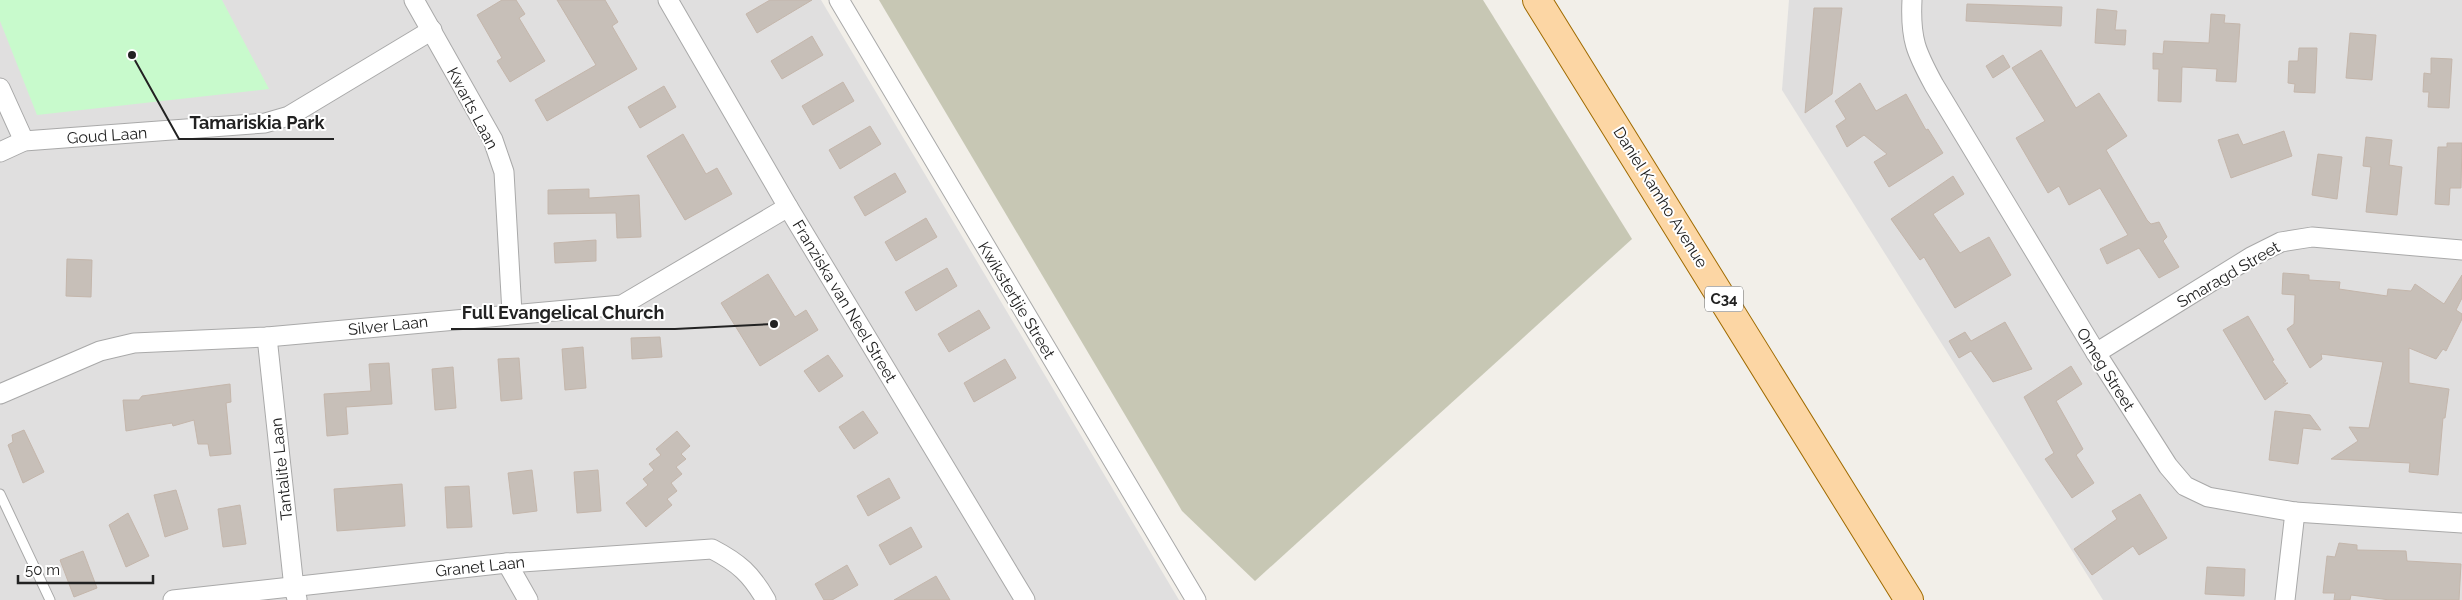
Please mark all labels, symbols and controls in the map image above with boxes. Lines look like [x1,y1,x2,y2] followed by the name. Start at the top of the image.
[443,64,502,152] street label: Kwarts Laan
[179,106,334,139] callout: Tamariskia Park
[189,112,326,133] text: Tamariskia Park
[66,123,148,148] street label: Goud Laan
[1609,123,1712,271] street label: Daniel Kamho Avenue
[789,217,901,386] street label: Franziska van Neel Street
[2173,237,2284,312] street label: Smaragd Street
[974,238,1059,363] street label: Kwikstertjie Street
[1705,286,1743,312] road number: C34
[451,296,675,329] callout: Full Evangelical Church
[462,302,664,323] text: Full Evangelical Church
[347,312,429,339] street label: Silver Laan
[2073,324,2139,415] street label: Omeg Street
[267,417,296,521] street label: Tantalite Laan
[18,552,152,584] scale bar
[434,552,526,581] street label: Granet Laan
[25,561,60,579] text: 50 m

